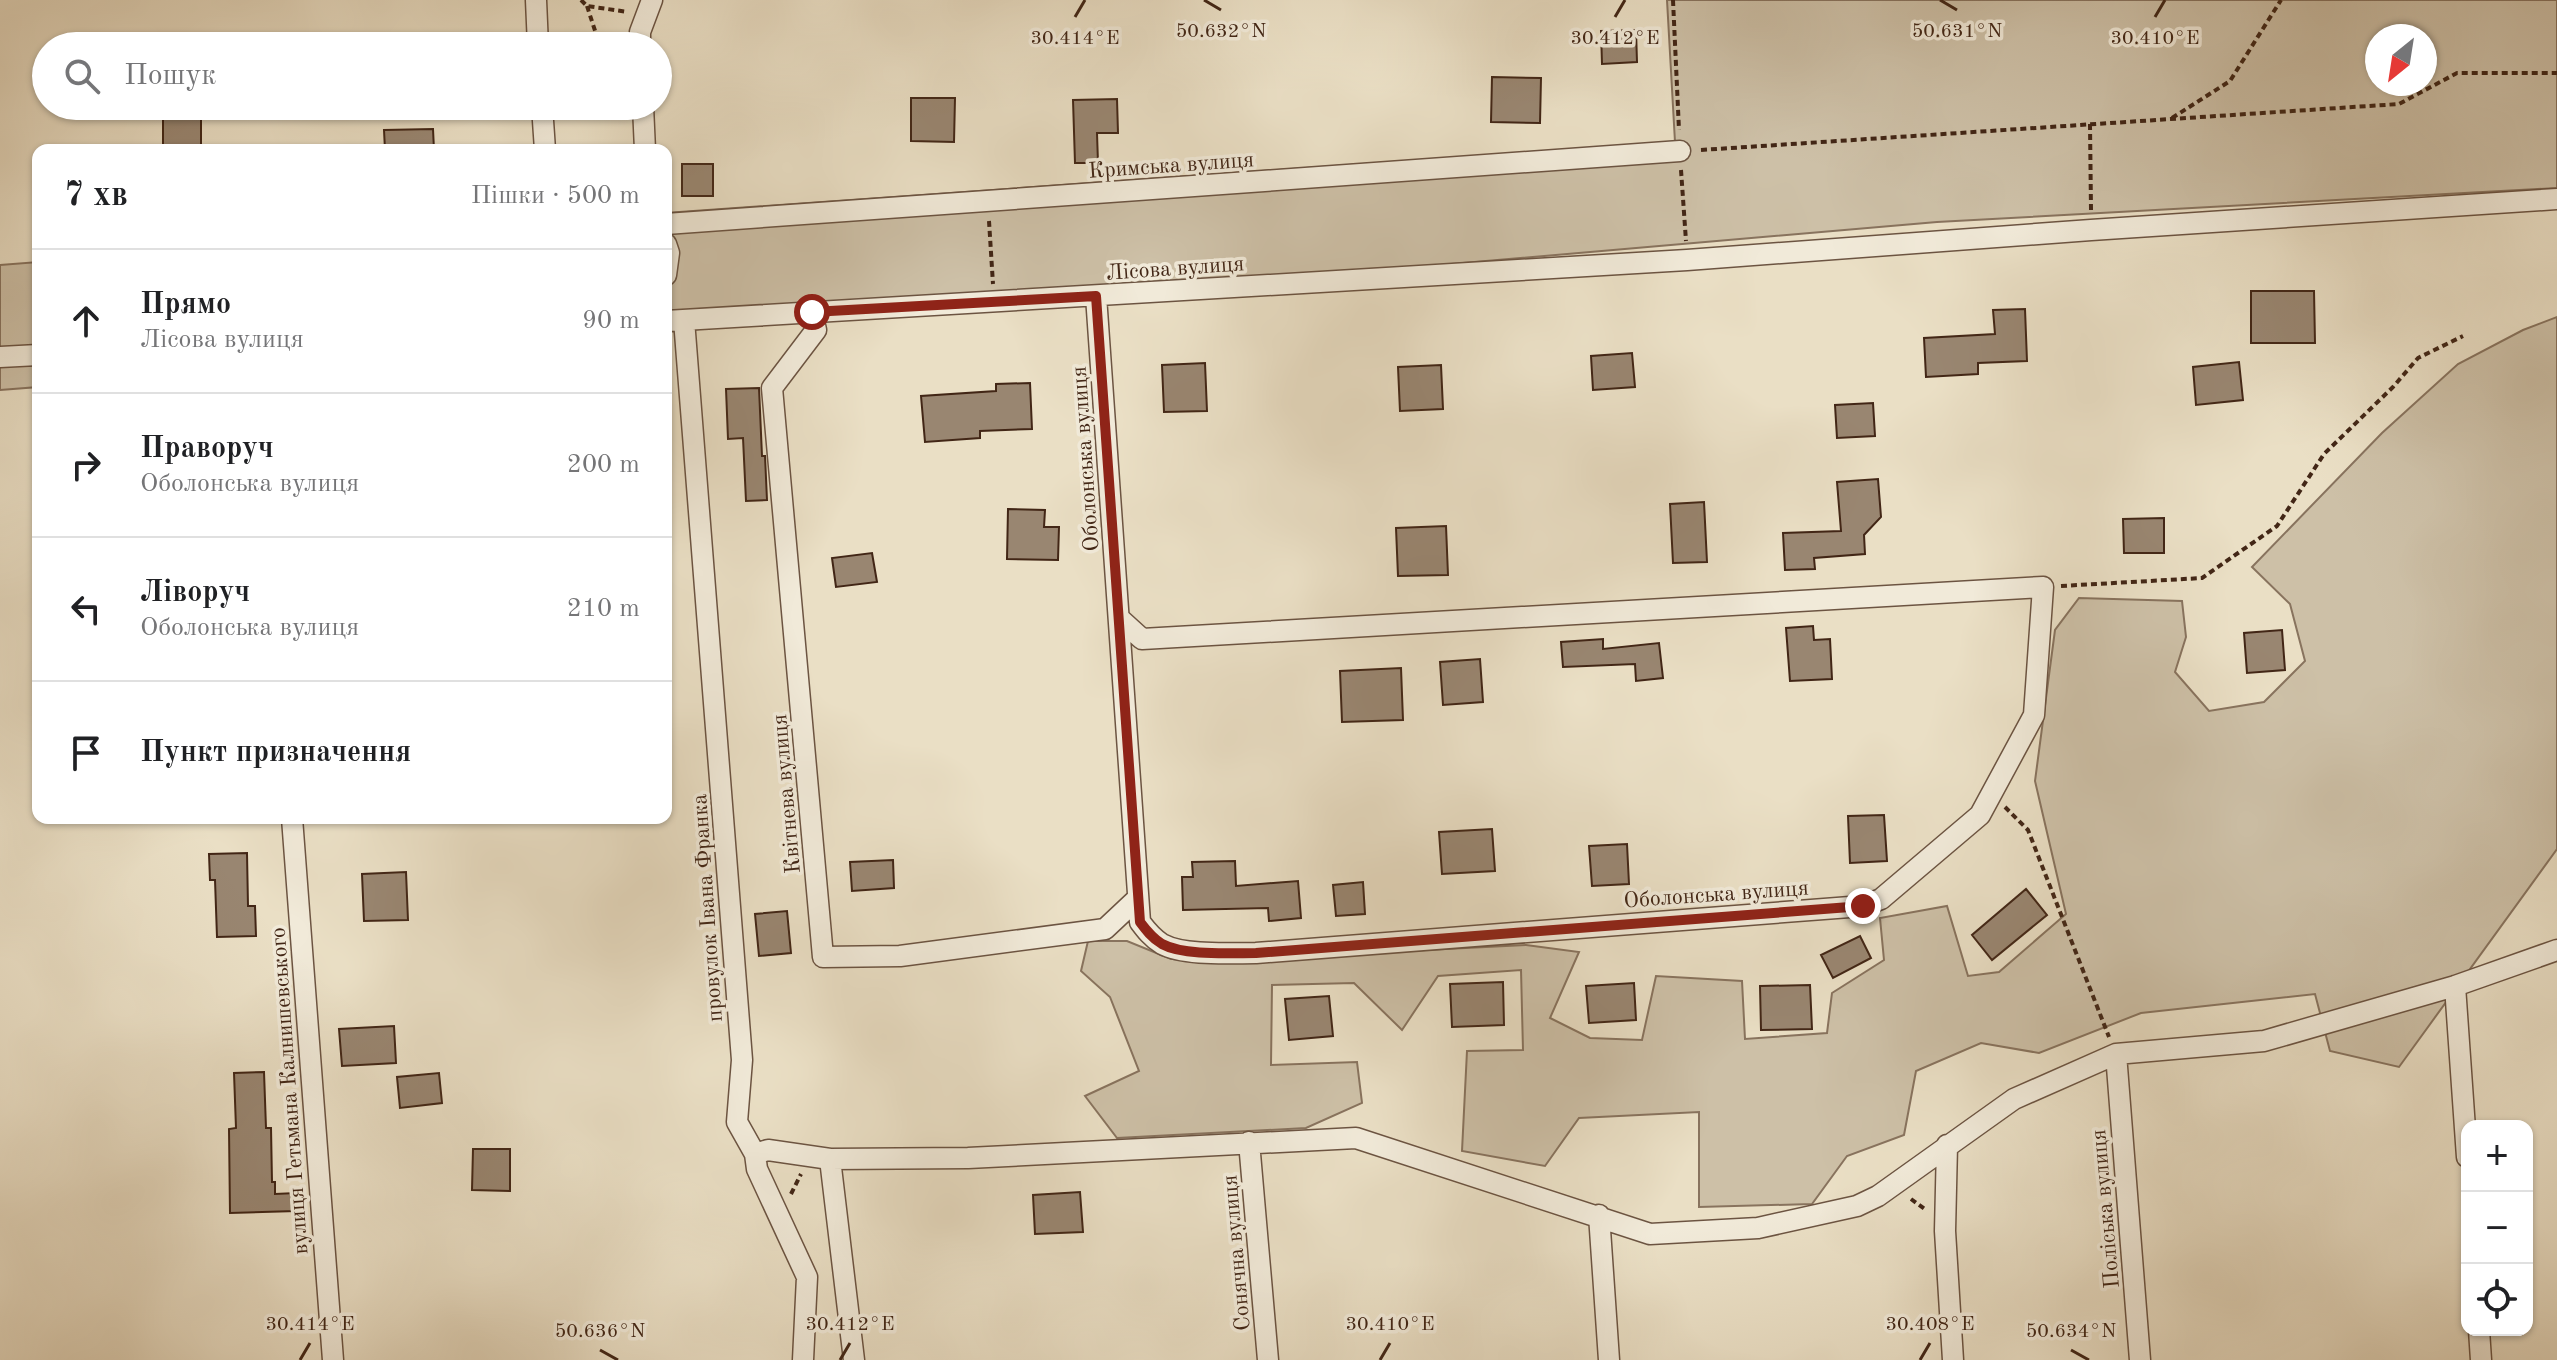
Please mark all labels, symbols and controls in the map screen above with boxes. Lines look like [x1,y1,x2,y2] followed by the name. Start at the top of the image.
[1176,22,1266,42] text: 50.632°N
[1912,22,2002,42] text: 50.631°N
[2365,24,2437,96] north arrow
[1031,29,1120,49] text: 30.414°E
[1571,29,1660,49] text: 30.412°E
[2111,29,2200,49] text: 30.410°E
[32,32,672,120] search box
[60,54,104,98] icon: search
[124,61,216,91] text: Пошук
[1088,149,1255,183] street label: Кримська вулиця
[64,179,128,213] text: 7 хв
[471,183,640,209] text: Пішки · 500 m
[1105,253,1245,285] street label: Лісова вулиця
[140,290,231,320] text: Прямо
[794,294,830,330] route start
[64,299,108,343] icon: ahead
[582,308,640,334] text: 90 m
[140,327,304,353] text: Лісова вулиця
[1069,366,1103,552] street label: Оболонська вулиця
[140,434,274,464] text: Праворуч
[64,443,108,487] icon: right
[567,452,640,478] text: 200 m
[140,471,359,497] text: Оболонська вулиця
[140,578,250,608] text: Ліворуч
[64,587,108,631] icon: left
[567,596,640,622] text: 210 m
[140,615,359,641] text: Оболонська вулиця
[769,713,805,875] street label: Квітнева вулиця
[64,731,108,775] icon: arrive
[140,738,411,768] text: Пункт призначення
[689,793,727,1023] street label: провулок Івана Франка
[1623,878,1809,912] street label: Оболонська вулиця
[1845,888,1881,924] route end
[268,927,312,1255] street label: вулиця Гетьмана Калнишевського
[2461,1120,2533,1336] map controls
[2461,1120,2533,1192] button: +
[2088,1128,2124,1289] street label: Поліська вулиця
[1219,1174,1255,1332] street label: Сонячна вулиця
[2461,1192,2533,1264] button: −
[2461,1264,2533,1336] button: locate
[266,1315,355,1335] text: 30.414°E
[806,1315,895,1335] text: 30.412°E
[1346,1315,1435,1335] text: 30.410°E
[1886,1315,1975,1335] text: 30.408°E
[555,1322,645,1342] text: 50.636°N
[2026,1322,2116,1342] text: 50.634°N

